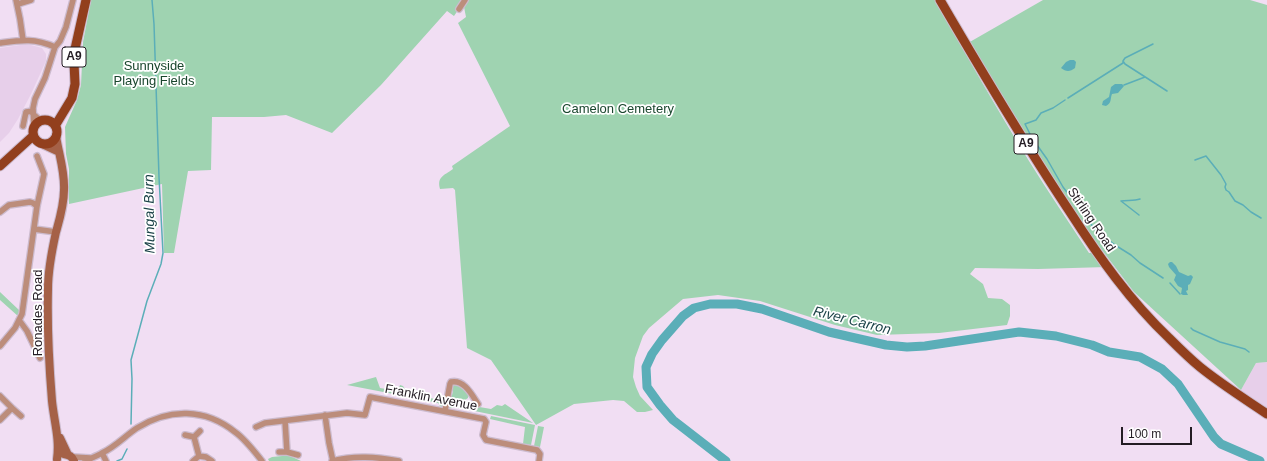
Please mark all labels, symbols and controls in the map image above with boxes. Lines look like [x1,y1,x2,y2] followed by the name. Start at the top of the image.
[62,47,86,67] road number: A9
[114,58,194,89] park label: Sunnyside Playing Fields
[562,101,674,117] park label: Camelon Cemetery
[1014,134,1038,154] road number: A9
[141,174,159,254] water label: Mungal Burn
[1064,185,1118,255] street label: Stirling Road
[30,270,46,356] street label: Ronades Road
[811,303,893,339] water label: River Carron
[384,381,478,415] street label: Franklin Avenue
[1123,419,1194,445] scale bar
[1128,427,1161,441] text: 100 m

